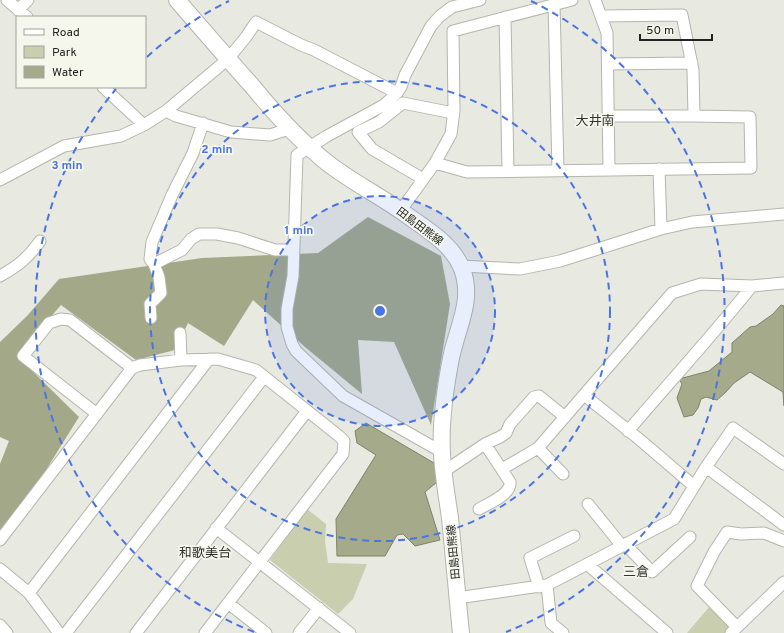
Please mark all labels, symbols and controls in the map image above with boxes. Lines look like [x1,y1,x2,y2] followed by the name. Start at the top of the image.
[16,16,146,88] legend
[640,16,712,42] scale bar
[646,23,674,39] text: 50 m
[52,25,80,41] text: Road
[52,45,77,61] text: Park
[52,65,84,81] text: Water
[575,114,615,130] district label: 大井南
[201,142,233,158] text: 2 min
[51,158,83,174] text: 3 min
[393,205,446,249] street label: 田島田熊線
[285,223,313,239] text: 1 min
[373,304,387,318] centre of rings
[445,524,463,580] street label: 田島田熊線
[179,546,231,562] district label: 和歌美台
[623,565,649,581] district label: 三倉

